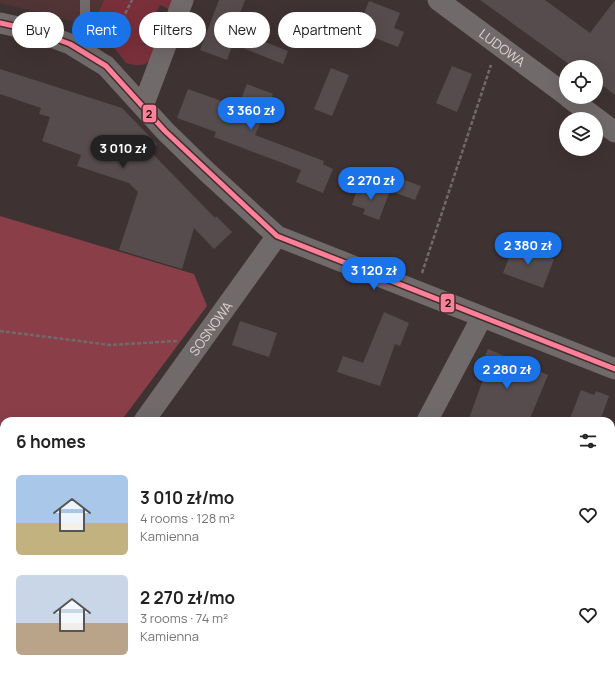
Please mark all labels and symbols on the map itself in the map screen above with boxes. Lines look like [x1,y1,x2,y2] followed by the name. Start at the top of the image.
[476,25,529,71] street label: LUDOWA
[210,97,292,131] pin: 3 360 zł
[142,104,157,123] line badge: 2
[146,106,152,121] text: 2
[82,135,164,169] pin: 3 010 zł
[330,167,412,201] pin: 2 270 zł
[487,232,569,266] pin: 2 380 zł
[333,257,415,291] pin: 3 120 zł
[440,293,455,313] line badge: 2
[445,295,451,310] text: 2
[185,298,236,359] street label: SOSNOWA
[466,356,548,390] pin: 2 280 zł

